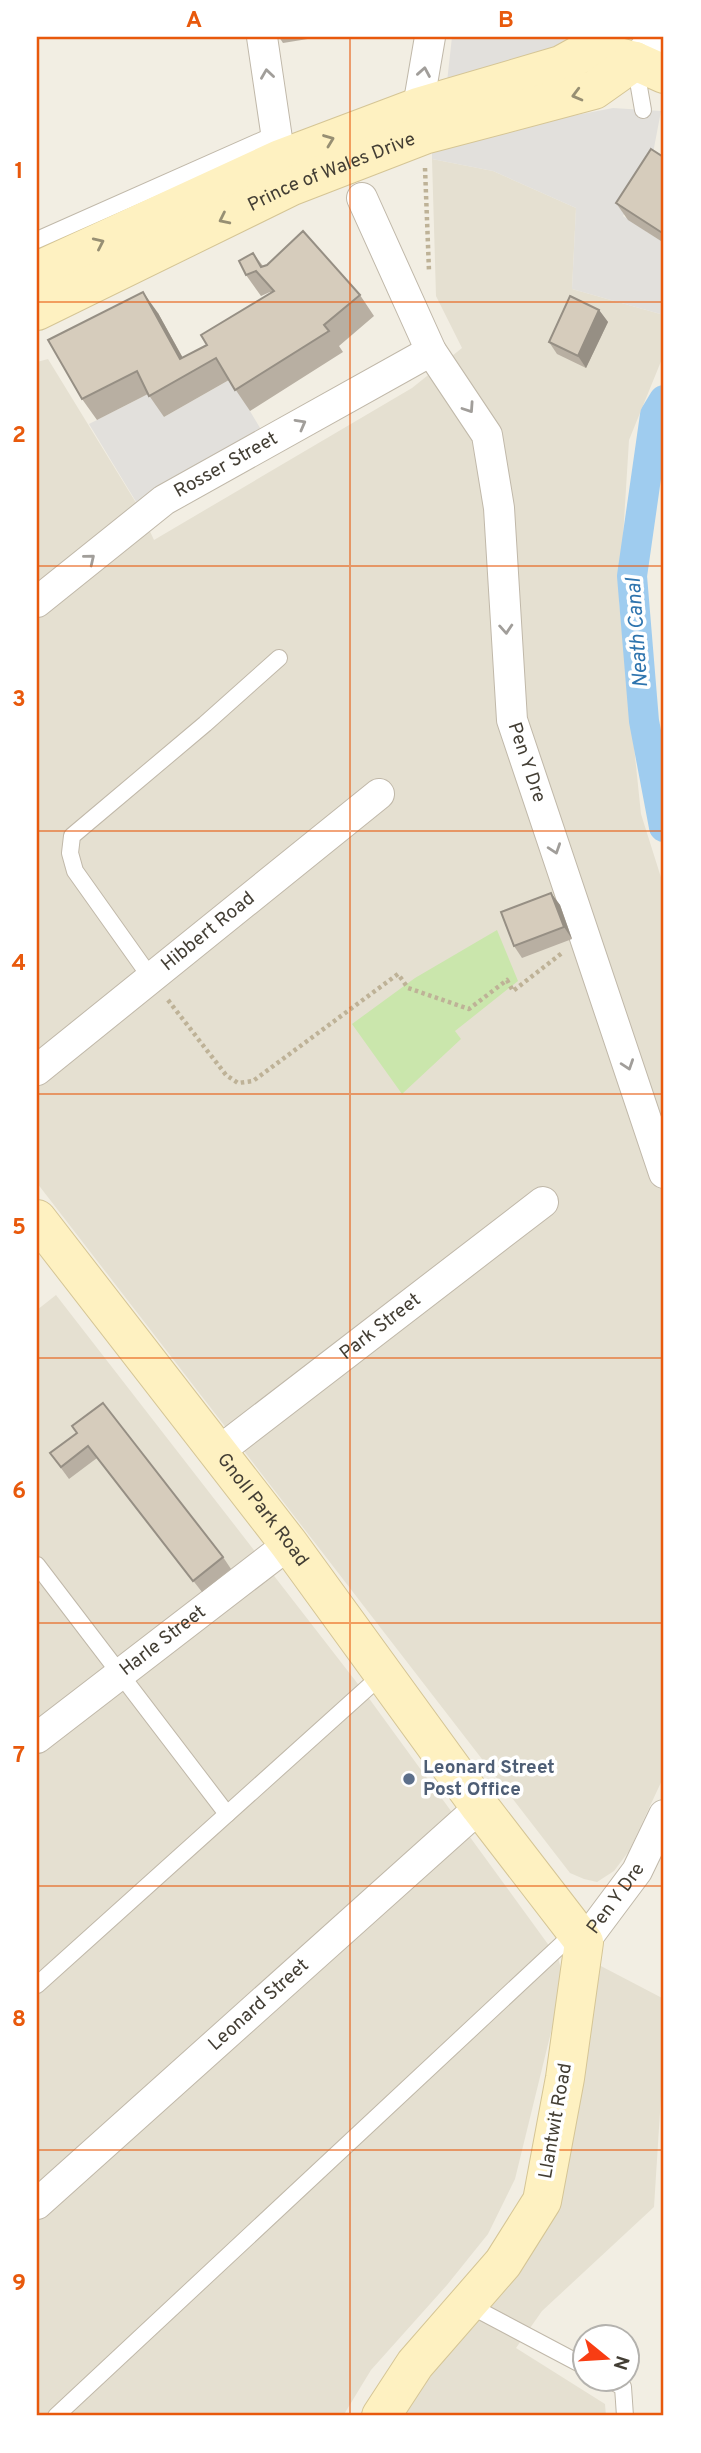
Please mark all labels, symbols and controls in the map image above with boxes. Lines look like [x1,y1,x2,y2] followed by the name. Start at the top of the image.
[186,7,202,36] text: A
[498,7,514,36] text: B
[416,66,431,78] one-way arrow
[260,68,275,80] one-way arrow
[571,87,583,101] one-way arrow
[244,127,419,218] street label: Prince of Wales Drive
[322,135,334,149] one-way arrow
[14,158,24,187] text: 1
[219,211,231,225] one-way arrow
[92,237,104,251] one-way arrow
[461,400,473,413] one-way arrow
[294,419,307,432] one-way arrow
[12,422,26,451] text: 2
[170,427,282,504] street label: Rosser Street
[82,555,94,568] one-way arrow
[621,576,655,689] water label: Neath Canal
[499,624,514,635] one-way arrow
[12,686,26,715] text: 3
[502,719,551,806] street label: Pen Y Dre
[547,843,562,855] one-way arrow
[156,887,260,977] street label: Hibbert Road
[12,950,26,979] text: 4
[620,1058,634,1070] one-way arrow
[12,1214,26,1243] text: 5
[335,1288,426,1366] street label: Park Street
[211,1448,313,1571] street label: Gnoll Park Road
[12,1478,26,1507] text: 6
[115,1600,211,1682] street label: Harle Street
[13,1742,25,1771] text: 7
[423,1756,555,1802] place label: Leonard Street Post Office
[401,1771,417,1787] marker: Leonard Street Post Office
[582,1860,651,1939] street label: Pen Y Dre
[204,1954,314,2057] street label: Leonard Street
[12,2006,26,2035] text: 8
[534,2061,578,2181] street label: Llantwit Road
[12,2270,26,2299] text: 9
[572,2324,642,2394] north arrow
[607,2352,634,2373] text: N

